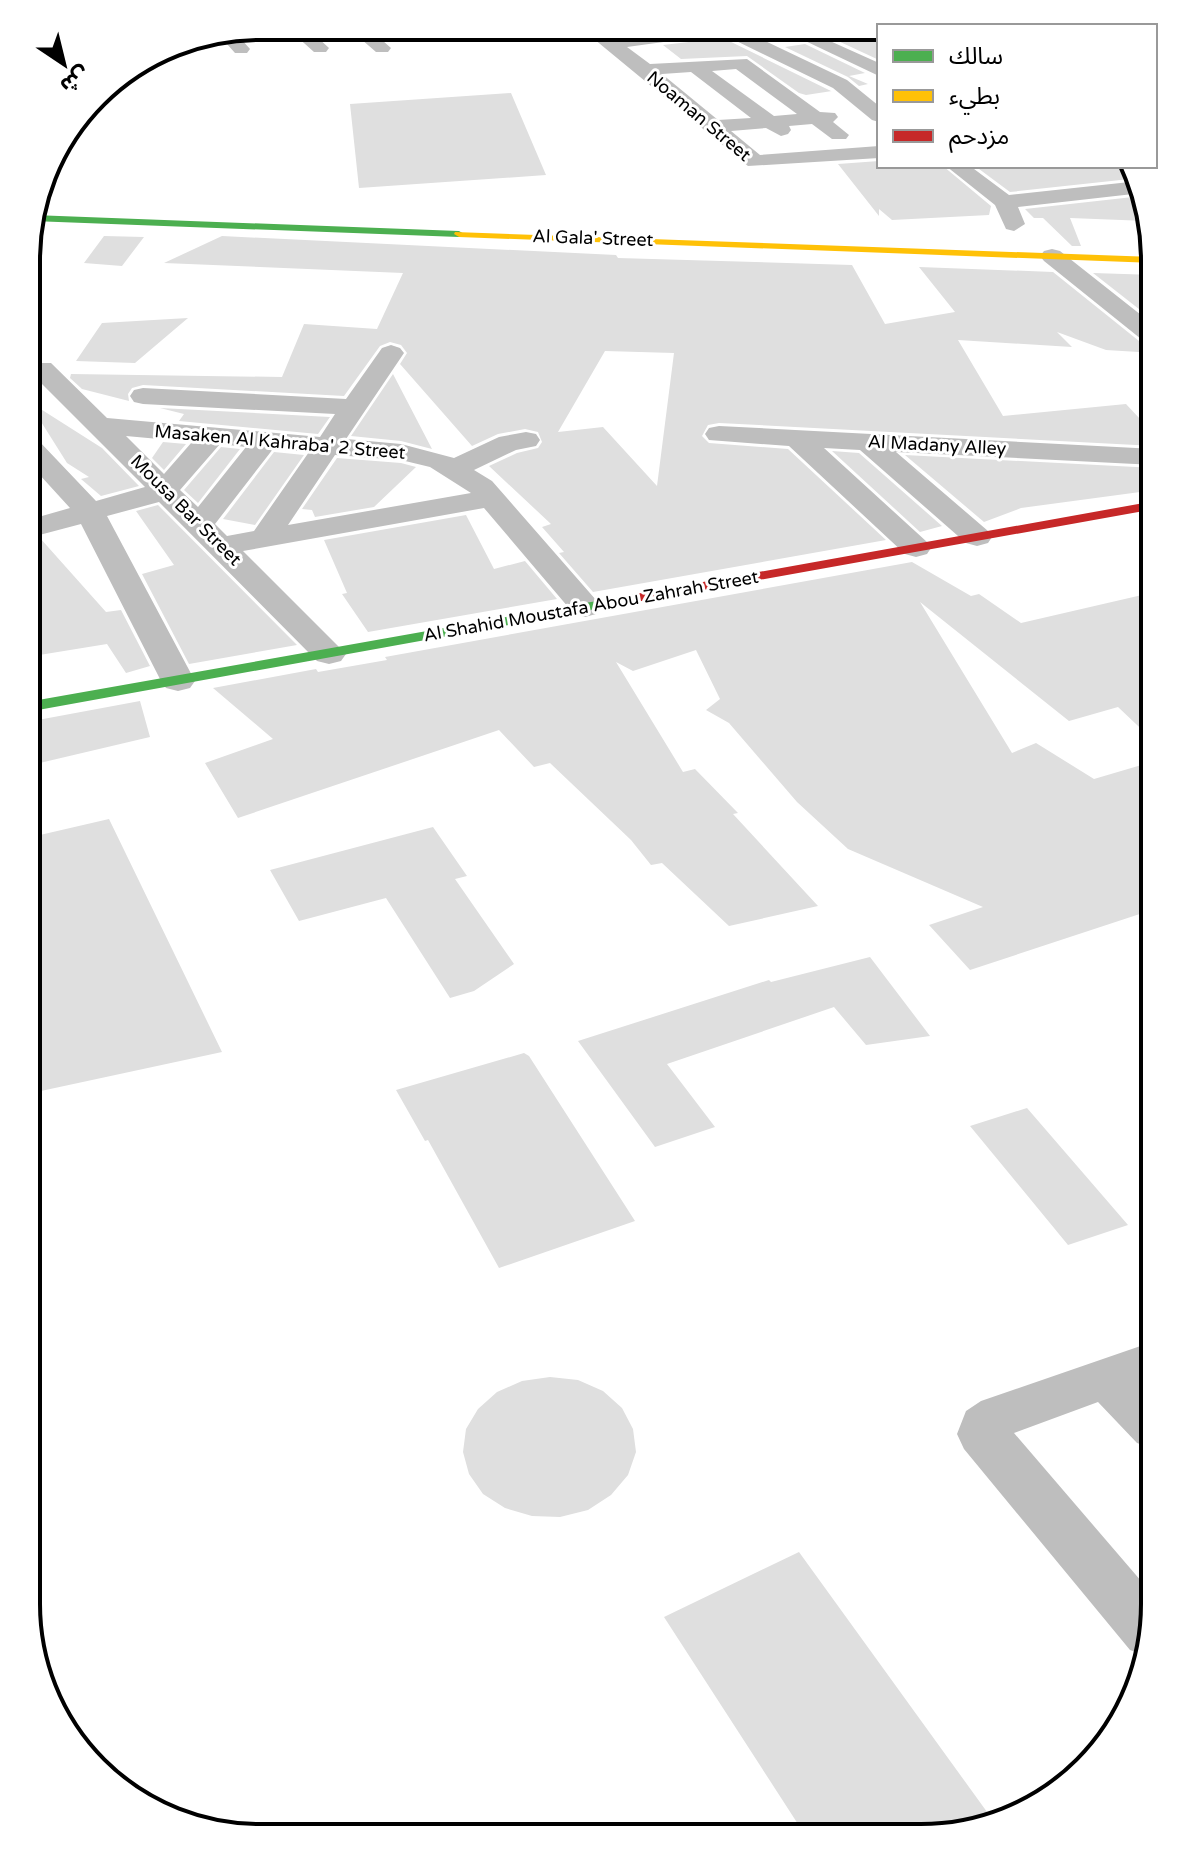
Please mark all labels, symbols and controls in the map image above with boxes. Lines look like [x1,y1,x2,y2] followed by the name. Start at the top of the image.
[24,24,104,104] north arrow
[877,24,1157,168] legend
[949,42,1003,71] text: سالك
[55,60,95,99] text: ش
[643,66,756,166] street label: Noaman Street
[949,82,1000,115] text: بطيء
[949,122,1009,153] text: مزدحم
[532,225,654,251] street label: Al Gala' Street
[154,420,407,464] street label: Masaken Al Kahraba' 2 Street
[867,430,1007,460] street label: Al Madany Alley
[126,450,246,570] street label: Mousa Bar Street
[422,566,760,646] street label: Al Shahid Moustafa Abou Zahrah Street

